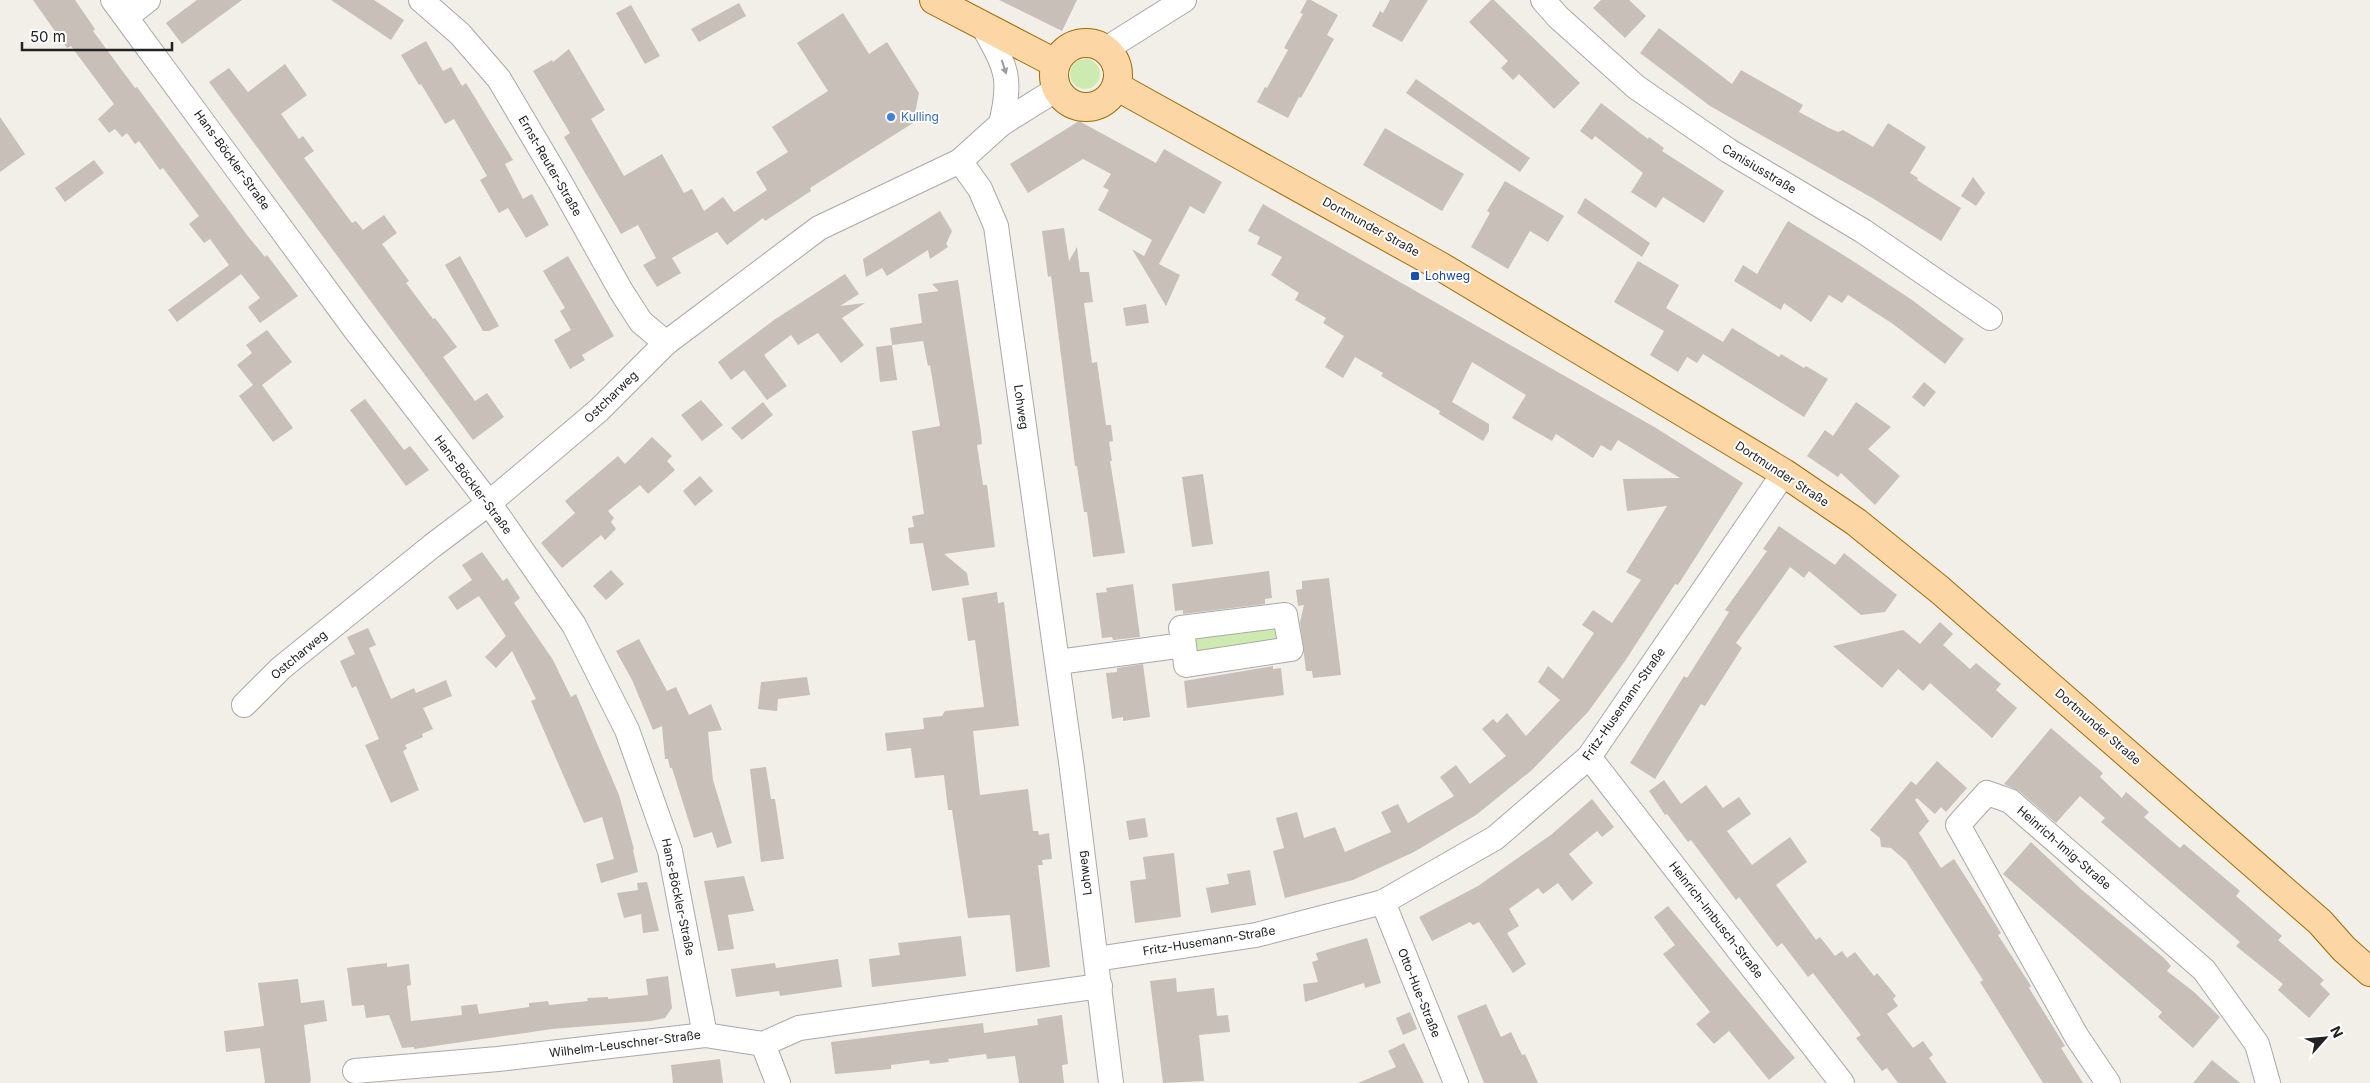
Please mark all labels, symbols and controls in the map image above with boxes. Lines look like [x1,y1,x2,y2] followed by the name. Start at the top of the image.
[22,20,172,52] scale bar
[30,27,66,46] text: 50 m
[1000,60,1008,75] one-way arrow
[191,107,274,213] street label: Hans-Böckler-Straße
[901,109,939,124] place label: Kulling
[885,111,897,123] marker: Kulling
[515,113,585,219] street label: Ernst-Reuter-Straße
[1719,140,1799,197] street label: Canisiusstraße
[1320,194,1422,259] street label: Dortmunder Straße
[1425,268,1470,283] place label: Lohweg
[1409,270,1421,282] marker: Lohweg
[581,367,641,426] street label: Ostcharweg
[1011,384,1032,430] street label: Lohweg
[431,432,515,537] street label: Hans-Böckler-Straße
[1733,438,1832,509] street label: Dortmunder Straße
[268,627,330,682] street label: Ostcharweg
[1579,645,1668,763] street label: Fritz-Husemann-Straße
[2052,685,2144,768] street label: Dortmunder Straße
[2014,803,2114,893] street label: Heinrich-Imig-Straße
[659,837,698,957] street label: Hans-Böckler-Straße
[1074,850,1095,896] street label: Lohweg
[1666,858,1767,981] street label: Heinrich-Imbusch-Straße
[1142,923,1276,958] street label: Fritz-Husemann-Straße
[1395,946,1444,1040] street label: Otto-Hue-Straße
[2300,1013,2350,1063] north arrow
[2327,1023,2347,1040] text: N
[548,1027,702,1060] street label: Wilhelm-Leuschner-Straße

